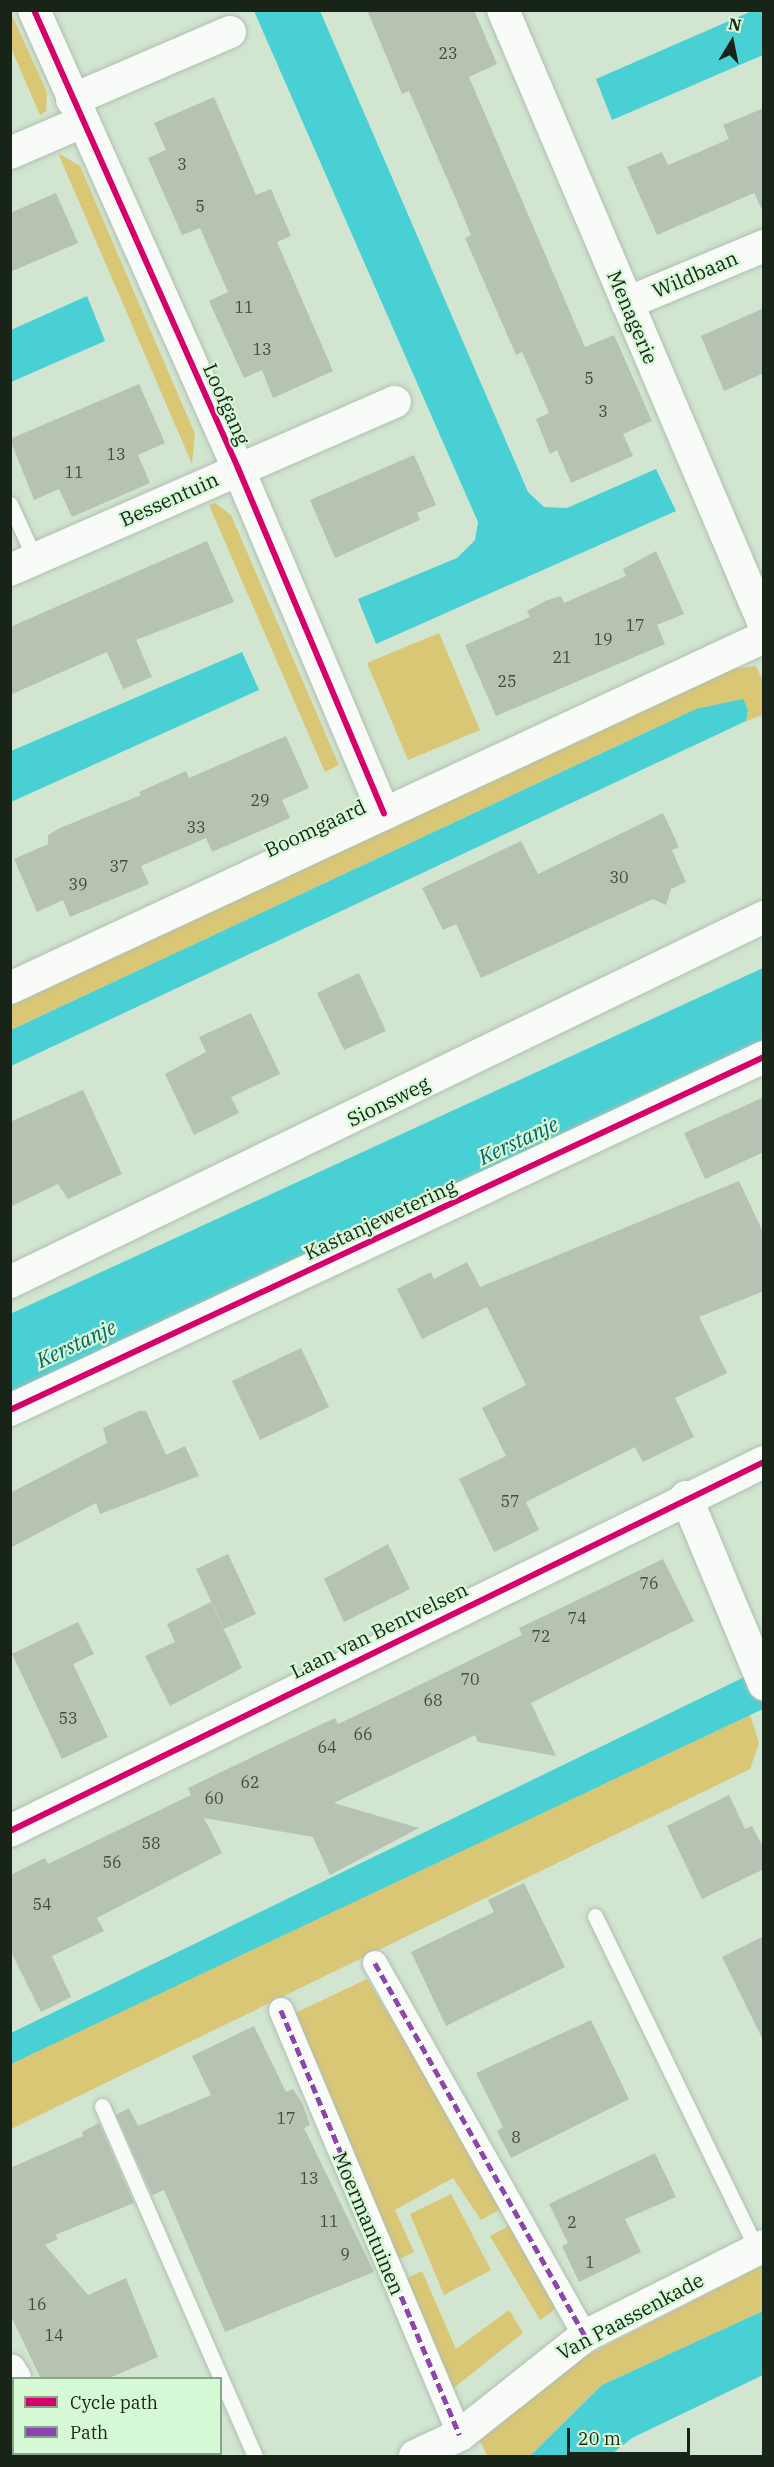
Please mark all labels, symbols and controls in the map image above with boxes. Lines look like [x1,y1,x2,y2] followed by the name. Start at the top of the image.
[702,12,762,72] north arrow
[727,13,743,35] text: N
[438,43,458,63] house number: 23
[177,154,187,174] house number: 3
[195,196,205,216] house number: 5
[649,245,741,303] street label: Wildbaan
[603,267,663,367] street label: Menagerie
[234,297,254,317] house number: 11
[252,339,272,359] house number: 13
[198,359,256,449] street label: Loofgang
[584,368,594,388] house number: 5
[598,401,608,421] house number: 3
[106,444,126,464] house number: 13
[64,462,84,482] house number: 11
[116,467,222,531] street label: Bessentuin
[625,615,645,635] house number: 17
[593,629,613,649] house number: 19
[552,647,572,667] house number: 21
[497,671,517,691] house number: 25
[250,790,270,810] house number: 29
[261,794,369,862] street label: Boomgaard
[186,817,206,837] house number: 33
[109,856,129,876] house number: 37
[609,867,629,887] house number: 30
[68,874,88,894] house number: 39
[343,1071,433,1131] street label: Sionsweg
[474,1111,562,1169] water label: Kerstanje
[300,1173,460,1265] street label: Kastanjewetering
[32,1314,120,1372] water label: Kerstanje
[500,1491,520,1511] house number: 57
[639,1573,659,1593] house number: 76
[286,1577,472,1683] street label: Laan van Bentvelsen
[567,1608,587,1628] house number: 74
[531,1626,551,1646] house number: 72
[460,1669,480,1689] house number: 70
[423,1690,443,1710] house number: 68
[58,1708,78,1728] house number: 53
[353,1724,373,1744] house number: 66
[317,1737,337,1757] house number: 64
[240,1772,260,1792] house number: 62
[204,1788,224,1808] house number: 60
[141,1833,161,1853] house number: 58
[102,1852,122,1872] house number: 56
[32,1894,52,1914] house number: 54
[276,2108,296,2128] house number: 17
[511,2127,521,2147] house number: 8
[328,2148,410,2298] street label: Moermantuinen
[299,2168,319,2188] house number: 13
[319,2211,339,2231] house number: 11
[567,2212,577,2232] house number: 2
[340,2244,350,2264] house number: 9
[585,2252,595,2272] house number: 1
[553,2267,707,2365] street label: Van Paassenkade
[27,2294,47,2314] house number: 16
[44,2325,64,2345] house number: 14
[12,2377,222,2455] legend
[70,2391,158,2414] text: Cycle path
[570,2416,693,2454] scale bar
[70,2421,108,2444] text: Path
[578,2427,621,2450] text: 20 m

